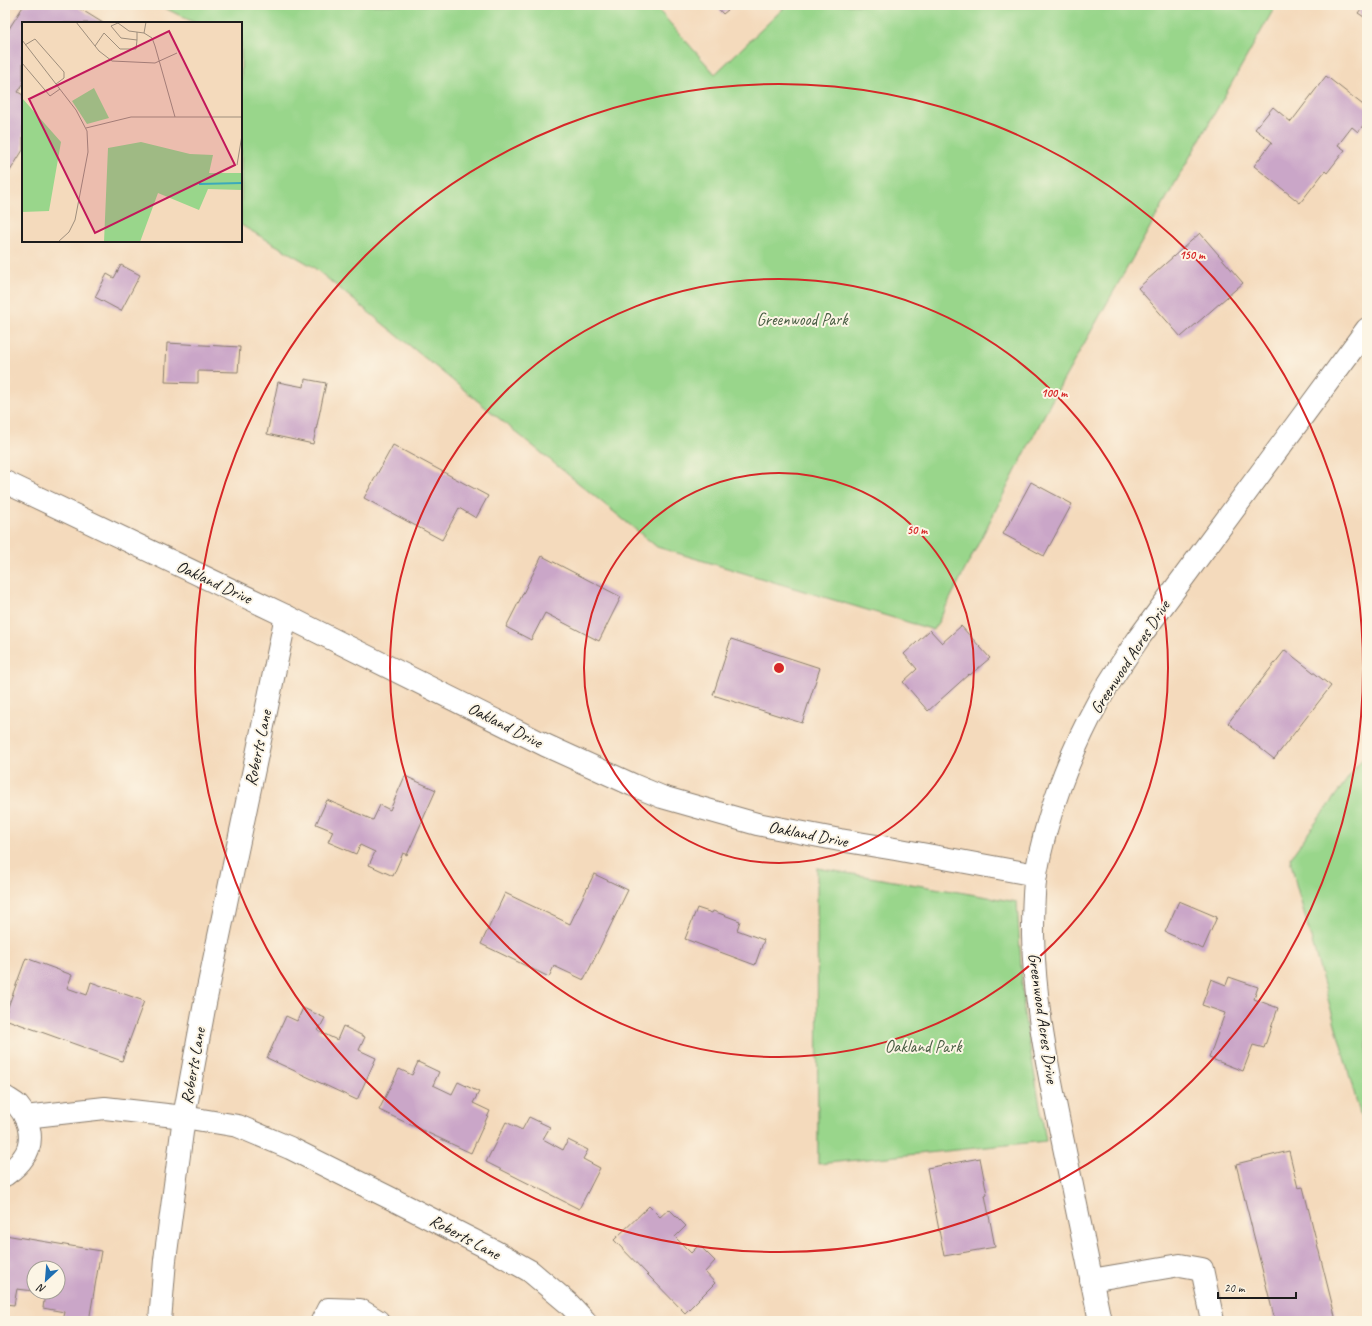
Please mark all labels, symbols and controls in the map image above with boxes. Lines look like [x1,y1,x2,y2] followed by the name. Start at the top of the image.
[22,22,242,242] inset map
[1179,247,1206,263] text: 150 m
[757,309,849,330] park label: Greenwood Park
[1041,385,1068,401] text: 100 m
[907,522,928,538] text: 50 m
[173,555,256,609] street label: Oakland Drive
[1086,595,1175,718] street label: Greenwood Acres Drive
[772,661,786,675] centre of rings
[464,697,547,753] street label: Oakland Drive
[240,707,277,788] street label: Roberts Lane
[766,816,851,852] street label: Oakland Drive
[1023,952,1063,1086] street label: Greenwood Acres Drive
[176,1025,210,1106] street label: Roberts Lane
[885,1036,963,1057] park label: Oakland Park
[426,1210,505,1265] street label: Roberts Lane
[26,1260,66,1300] north arrow
[1218,1274,1296,1300] scale bar
[34,1280,48,1297] text: N
[1224,1280,1246,1296] text: 20 m

